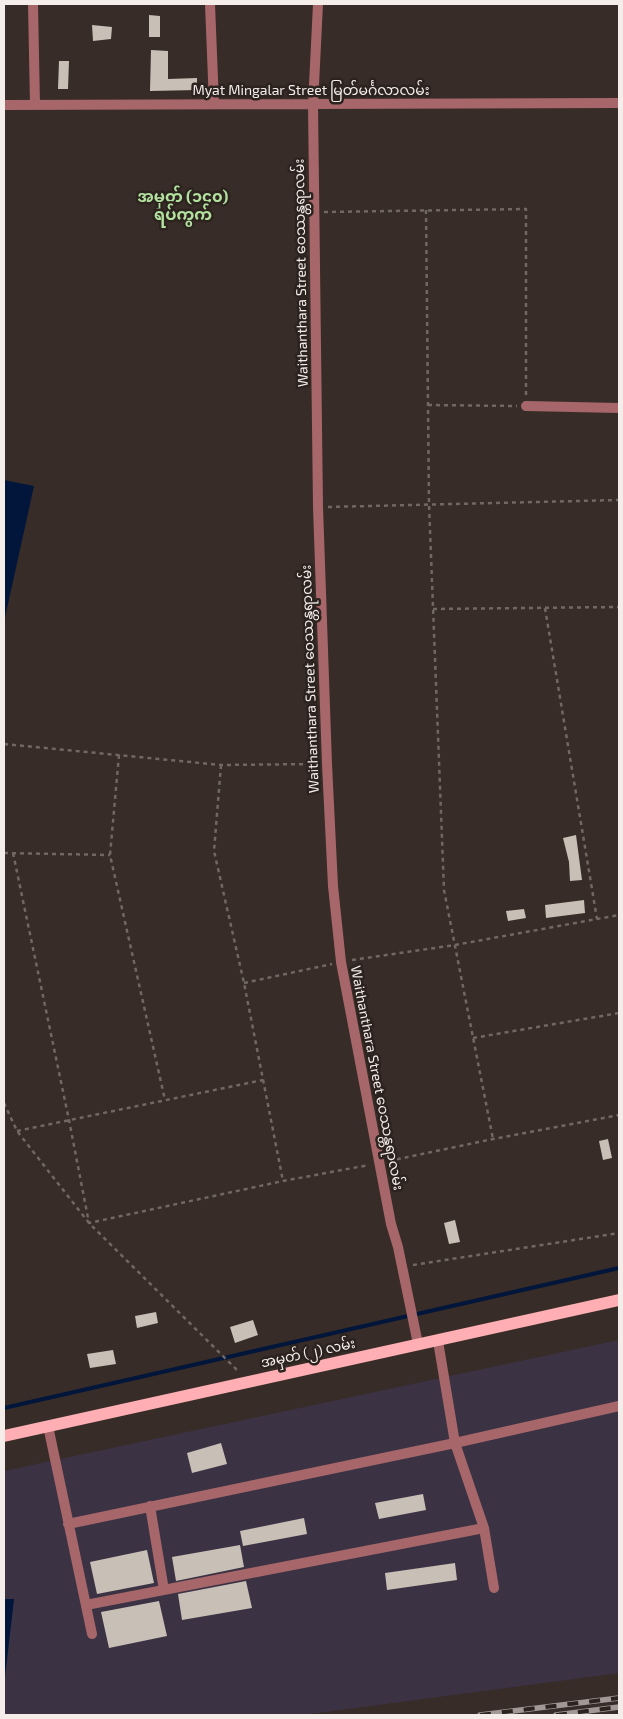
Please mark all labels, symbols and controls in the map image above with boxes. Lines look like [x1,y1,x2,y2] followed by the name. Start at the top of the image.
[192,82,430,98] street label: Myat Mingalar Street မြတ်မင်္ဂလာလမ်း
[291,159,311,387] street label: Waithanthara Street ဝေဿန္တရာလမ်း
[138,187,228,225] district label: အမှတ် (၁၄၀) ရပ်ကွက်
[298,565,322,793] street label: Waithanthara Street ဝေဿန္တရာလမ်း
[347,964,407,1192] street label: Waithanthara Street ဝေဿန္တရာလမ်း
[259,1335,357,1371] street label: အမှတ် (၂) လမ်း

